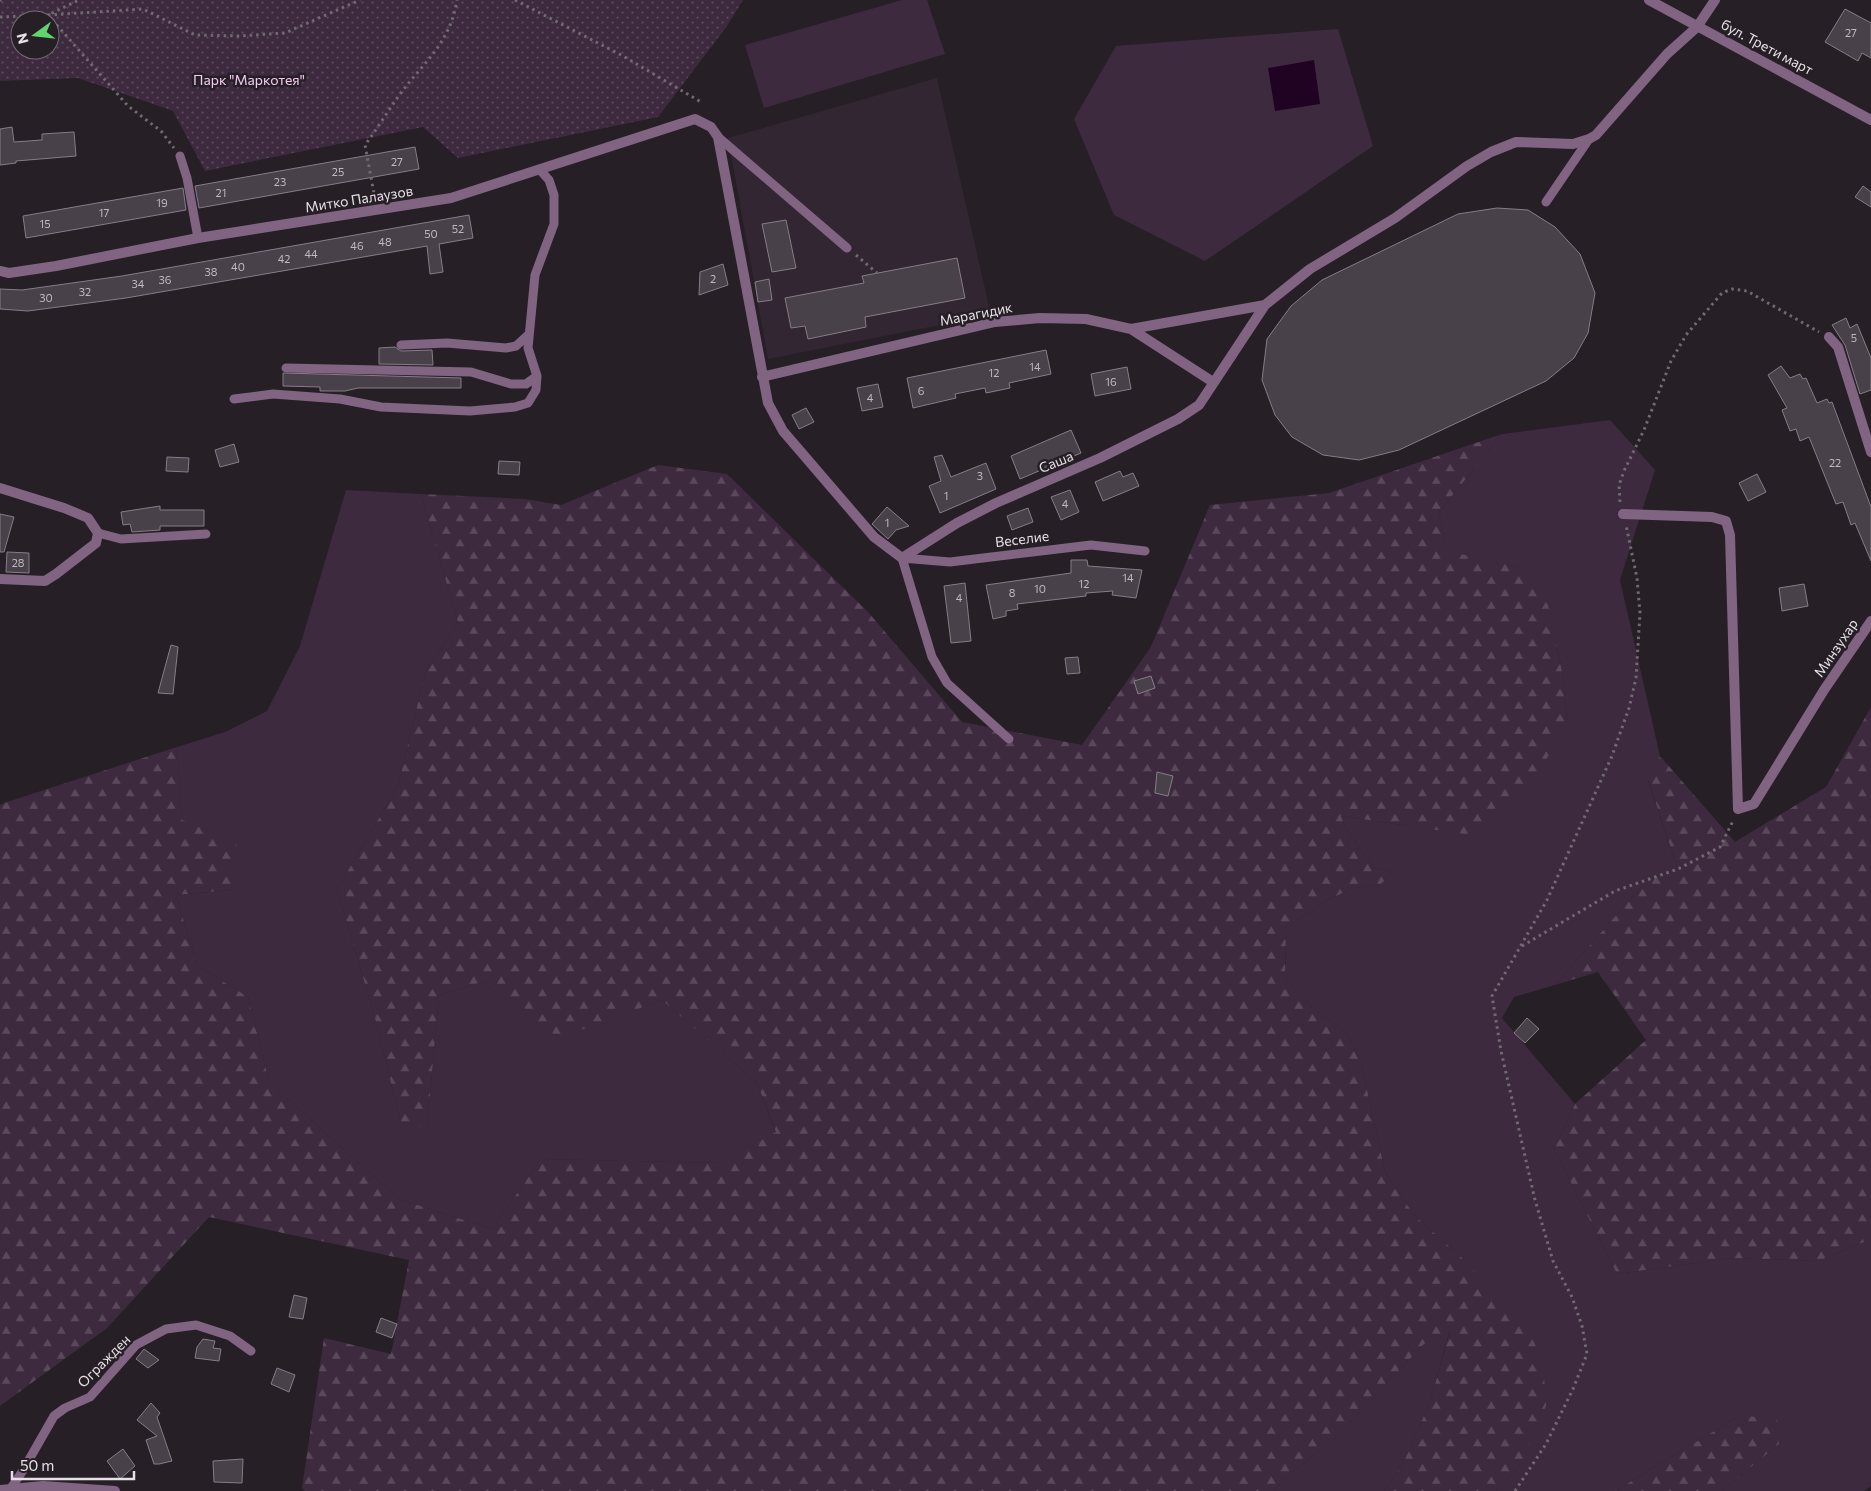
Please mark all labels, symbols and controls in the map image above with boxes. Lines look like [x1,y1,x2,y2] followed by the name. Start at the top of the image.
[10,10,60,60] north arrow
[1718,15,1816,78] street label: бул. Трети март
[1845,26,1857,39] house number: 27
[12,31,32,46] text: N
[193,71,305,88] park label: Парк "Маркотея"
[391,155,403,168] house number: 27
[332,165,344,178] house number: 25
[274,175,286,188] house number: 23
[304,182,414,215] street label: Митко Палаузов
[216,186,226,199] house number: 21
[156,196,168,209] house number: 19
[99,206,109,219] house number: 17
[39,217,51,230] house number: 15
[452,222,464,235] house number: 52
[424,227,438,240] house number: 50
[378,235,392,248] house number: 48
[350,239,364,252] house number: 46
[304,247,318,260] house number: 44
[278,252,290,265] house number: 42
[231,260,245,273] house number: 40
[205,265,218,278] house number: 38
[710,272,716,285] house number: 2
[159,273,172,286] house number: 36
[132,277,145,290] house number: 34
[79,285,91,298] house number: 32
[39,291,53,304] house number: 30
[938,298,1014,329] street label: Марагидик
[1851,331,1857,344] house number: 5
[1029,360,1041,373] house number: 14
[989,366,999,379] house number: 12
[1105,375,1117,388] house number: 16
[918,384,925,397] house number: 6
[867,391,874,404] house number: 4
[1036,447,1076,476] street label: Саша
[1829,456,1841,469] house number: 22
[977,469,983,482] house number: 3
[944,489,948,502] house number: 1
[1062,497,1069,510] house number: 4
[885,516,889,529] house number: 1
[994,527,1050,550] street label: Веселие
[12,556,25,569] house number: 28
[1122,571,1134,584] house number: 14
[1079,577,1089,590] house number: 12
[1034,582,1046,595] house number: 10
[1009,586,1016,599] house number: 8
[956,591,963,604] house number: 4
[1810,615,1861,680] street label: Минзухар
[74,1331,134,1391] street label: Огражден
[12,1448,135,1480] scale bar
[20,1456,54,1474] text: 50 m

